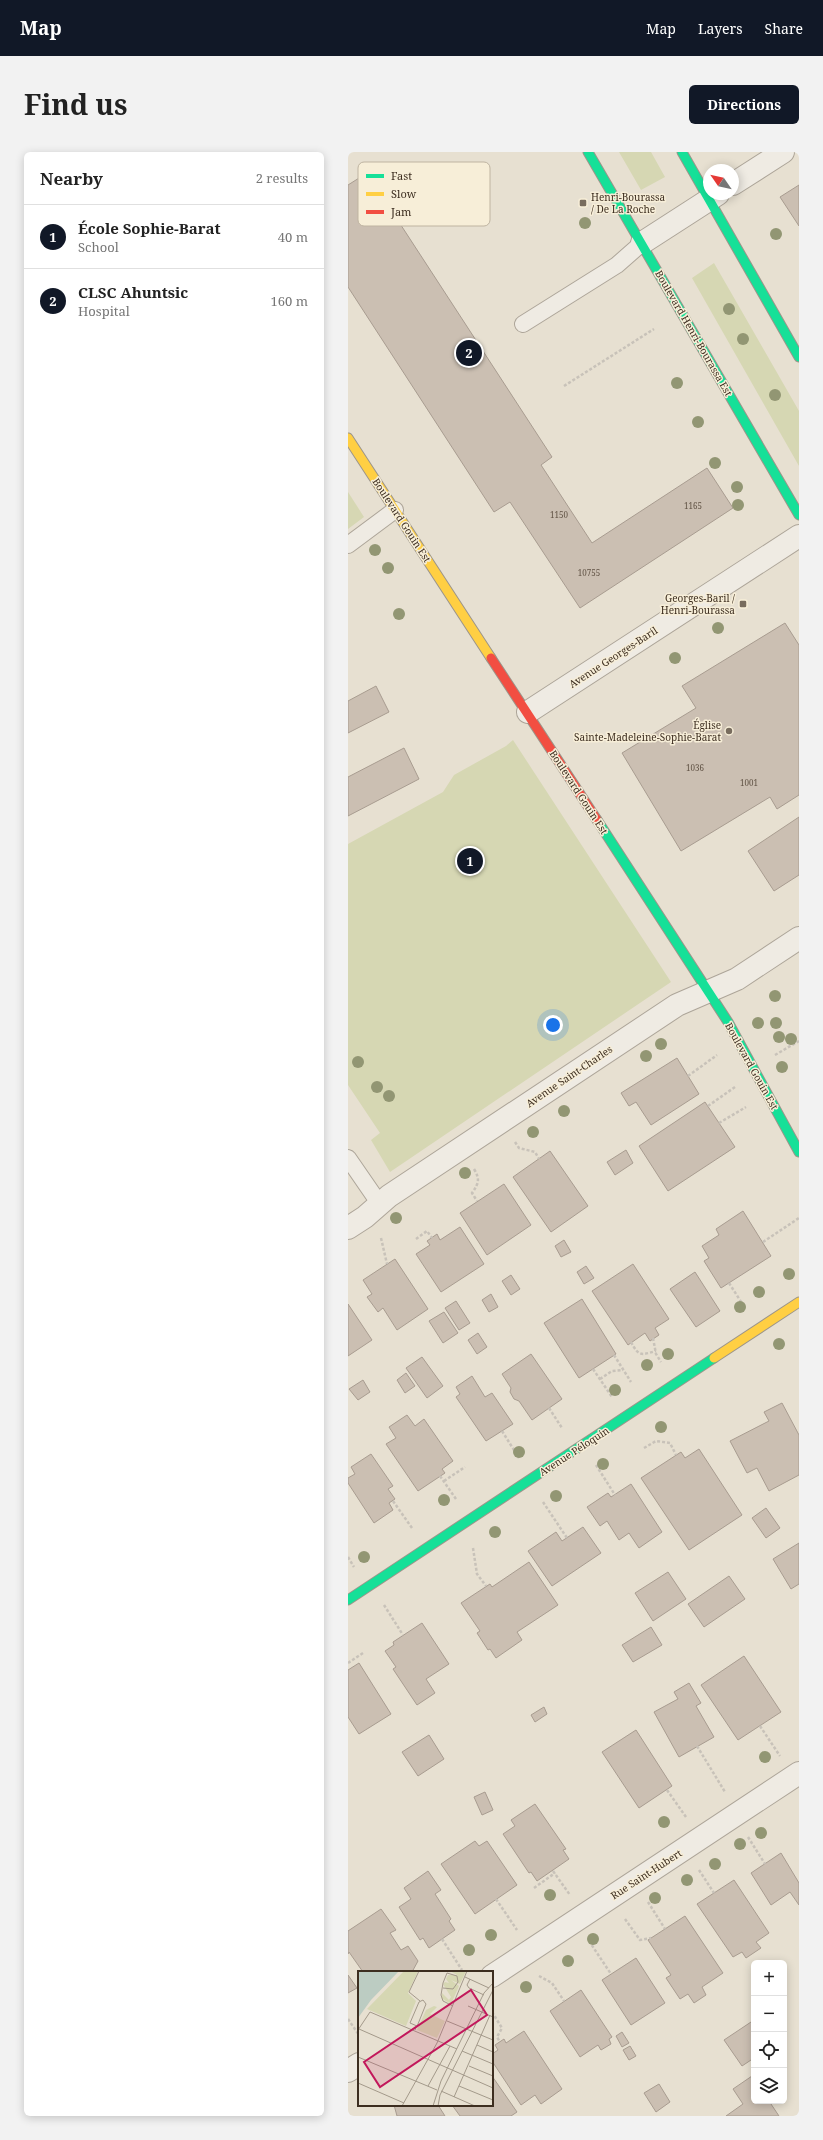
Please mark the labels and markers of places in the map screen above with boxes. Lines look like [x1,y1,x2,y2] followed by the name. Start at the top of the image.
[591,190,666,216] place label: Henri-Bourassa / De La Roche
[578,198,588,208] marker: Henri-Bourassa / De La Roche
[456,338,482,368] pin: 2
[661,591,735,617] place label: Georges-Baril / Henri-Bourassa
[738,599,748,609] marker: Georges-Baril / Henri-Bourassa
[574,718,721,744] place label: Église Sainte-Madeleine-Sophie-Barat
[724,726,734,736] marker: Église Sainte-Madeleine-Sophie-Barat
[457,846,483,876] pin: 1

